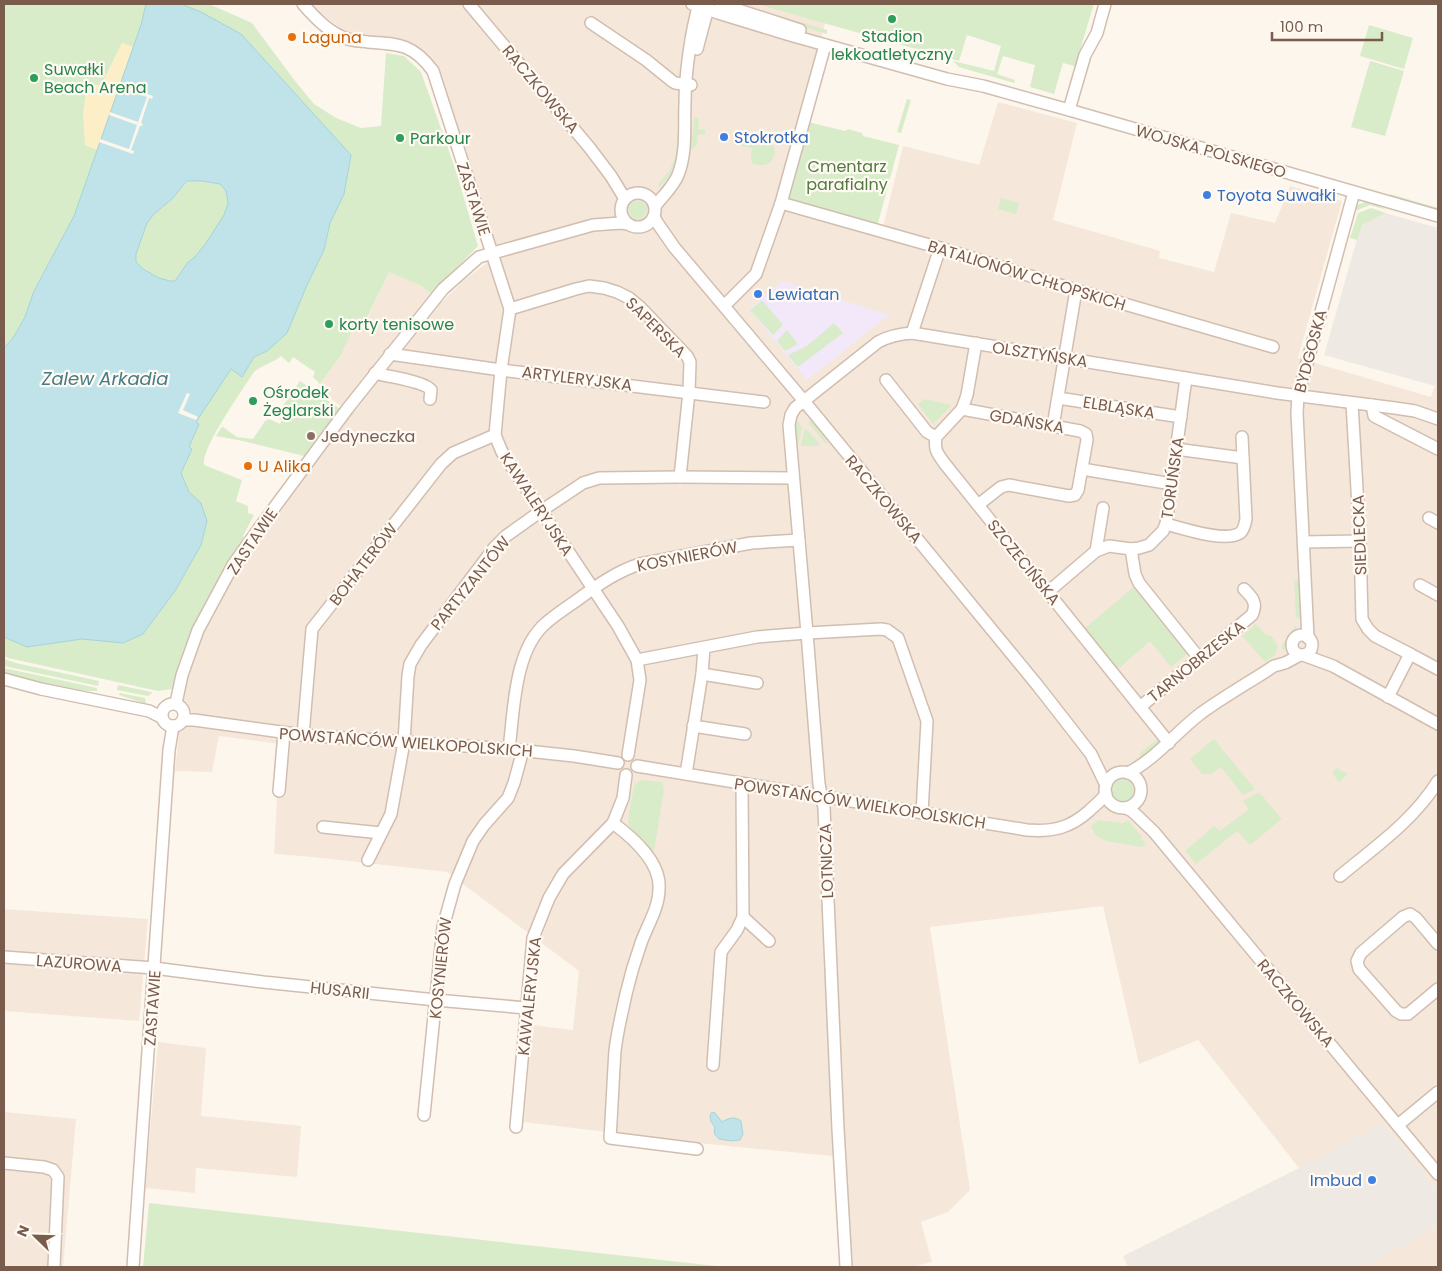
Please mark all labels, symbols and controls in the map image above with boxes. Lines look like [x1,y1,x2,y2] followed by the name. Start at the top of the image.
[1272,10,1382,42] scale bar
[886,13,898,25] marker: Stadion lekkoatletyczny
[1280,16,1323,37] text: 100 m
[831,25,953,66] place label: Stadion lekkoatletyczny
[302,26,362,49] place label: Laguna
[286,31,298,43] marker: Laguna
[497,40,585,139] street label: RACZKOWSKA
[44,58,147,99] place label: Suwałki Beach Arena
[28,72,40,84] marker: Suwałki Beach Arena
[1133,119,1289,184] street label: WOJSKA POLSKIEGO
[734,126,809,149] place label: Stokrotka
[410,127,471,150] place label: Parkour
[718,131,730,143] marker: Stokrotka
[394,132,406,144] marker: Parkour
[806,155,888,196] park label: Cmentarz parafialny
[451,159,496,239] street label: ZASTAWIE
[1217,184,1336,207] place label: Toyota Suwałki
[1201,189,1213,201] marker: Toyota Suwałki
[925,234,1129,317] street label: BATALIONÓW CHŁOPSKICH
[768,283,840,306] place label: Lewiatan
[752,288,764,300] marker: Lewiatan
[620,292,691,363] street label: SAPERSKA
[1288,307,1333,395] street label: BYDGOSKA
[339,313,454,336] place label: korty tenisowe
[323,318,335,330] marker: korty tenisowe
[990,336,1090,373] street label: OLSZTYŃSKA
[520,360,634,397] street label: ARTYLERYJSKA
[41,366,168,391] water label: Zalew Arkadia
[263,381,334,422] place label: Ośrodek Żeglarski
[1081,390,1157,425] street label: ELBLĄSKA
[247,395,259,407] marker: Ośrodek Żeglarski
[988,404,1066,439] street label: GDAŃSKA
[321,425,415,448] place label: Jedyneczka
[305,430,317,442] marker: Jedyneczka
[1155,435,1190,521] street label: TORUŃSKA
[494,448,579,561] street label: KAWALERYJSKA
[840,450,928,549] street label: RACZKOWSKA
[258,455,311,478] place label: U Alika
[242,460,254,472] marker: U Alika
[1347,494,1372,576] street label: SIEDLECKA
[222,503,283,579] street label: ZASTAWIE
[982,514,1066,610] street label: SZCZECIŃSKA
[324,518,403,610] street label: BOHATERÓW
[425,531,516,635] street label: PARTYZANTÓW
[635,535,740,578] street label: KOSYNIERÓW
[1143,615,1250,708] street label: TARNOBRZESKA
[278,722,534,763] street label: POWSTAŃCÓW WIELKOPOLSKICH
[733,772,987,835] street label: POWSTAŃCÓW WIELKOPOLSKICH
[814,823,839,899] street label: LOTNICZA
[424,916,457,1020] street label: KOSYNIERÓW
[512,935,547,1057] street label: KAWALERYJSKA
[35,949,123,978] street label: LAZUROWA
[1252,954,1340,1053] street label: RACZKOWSKA
[138,969,167,1047] street label: ZASTAWIE
[309,976,371,1005] street label: HUSARII
[1310,1169,1362,1192] place label: Imbud
[1366,1174,1378,1186] marker: Imbud
[10,1211,60,1261] north arrow
[12,1222,34,1240] text: N

